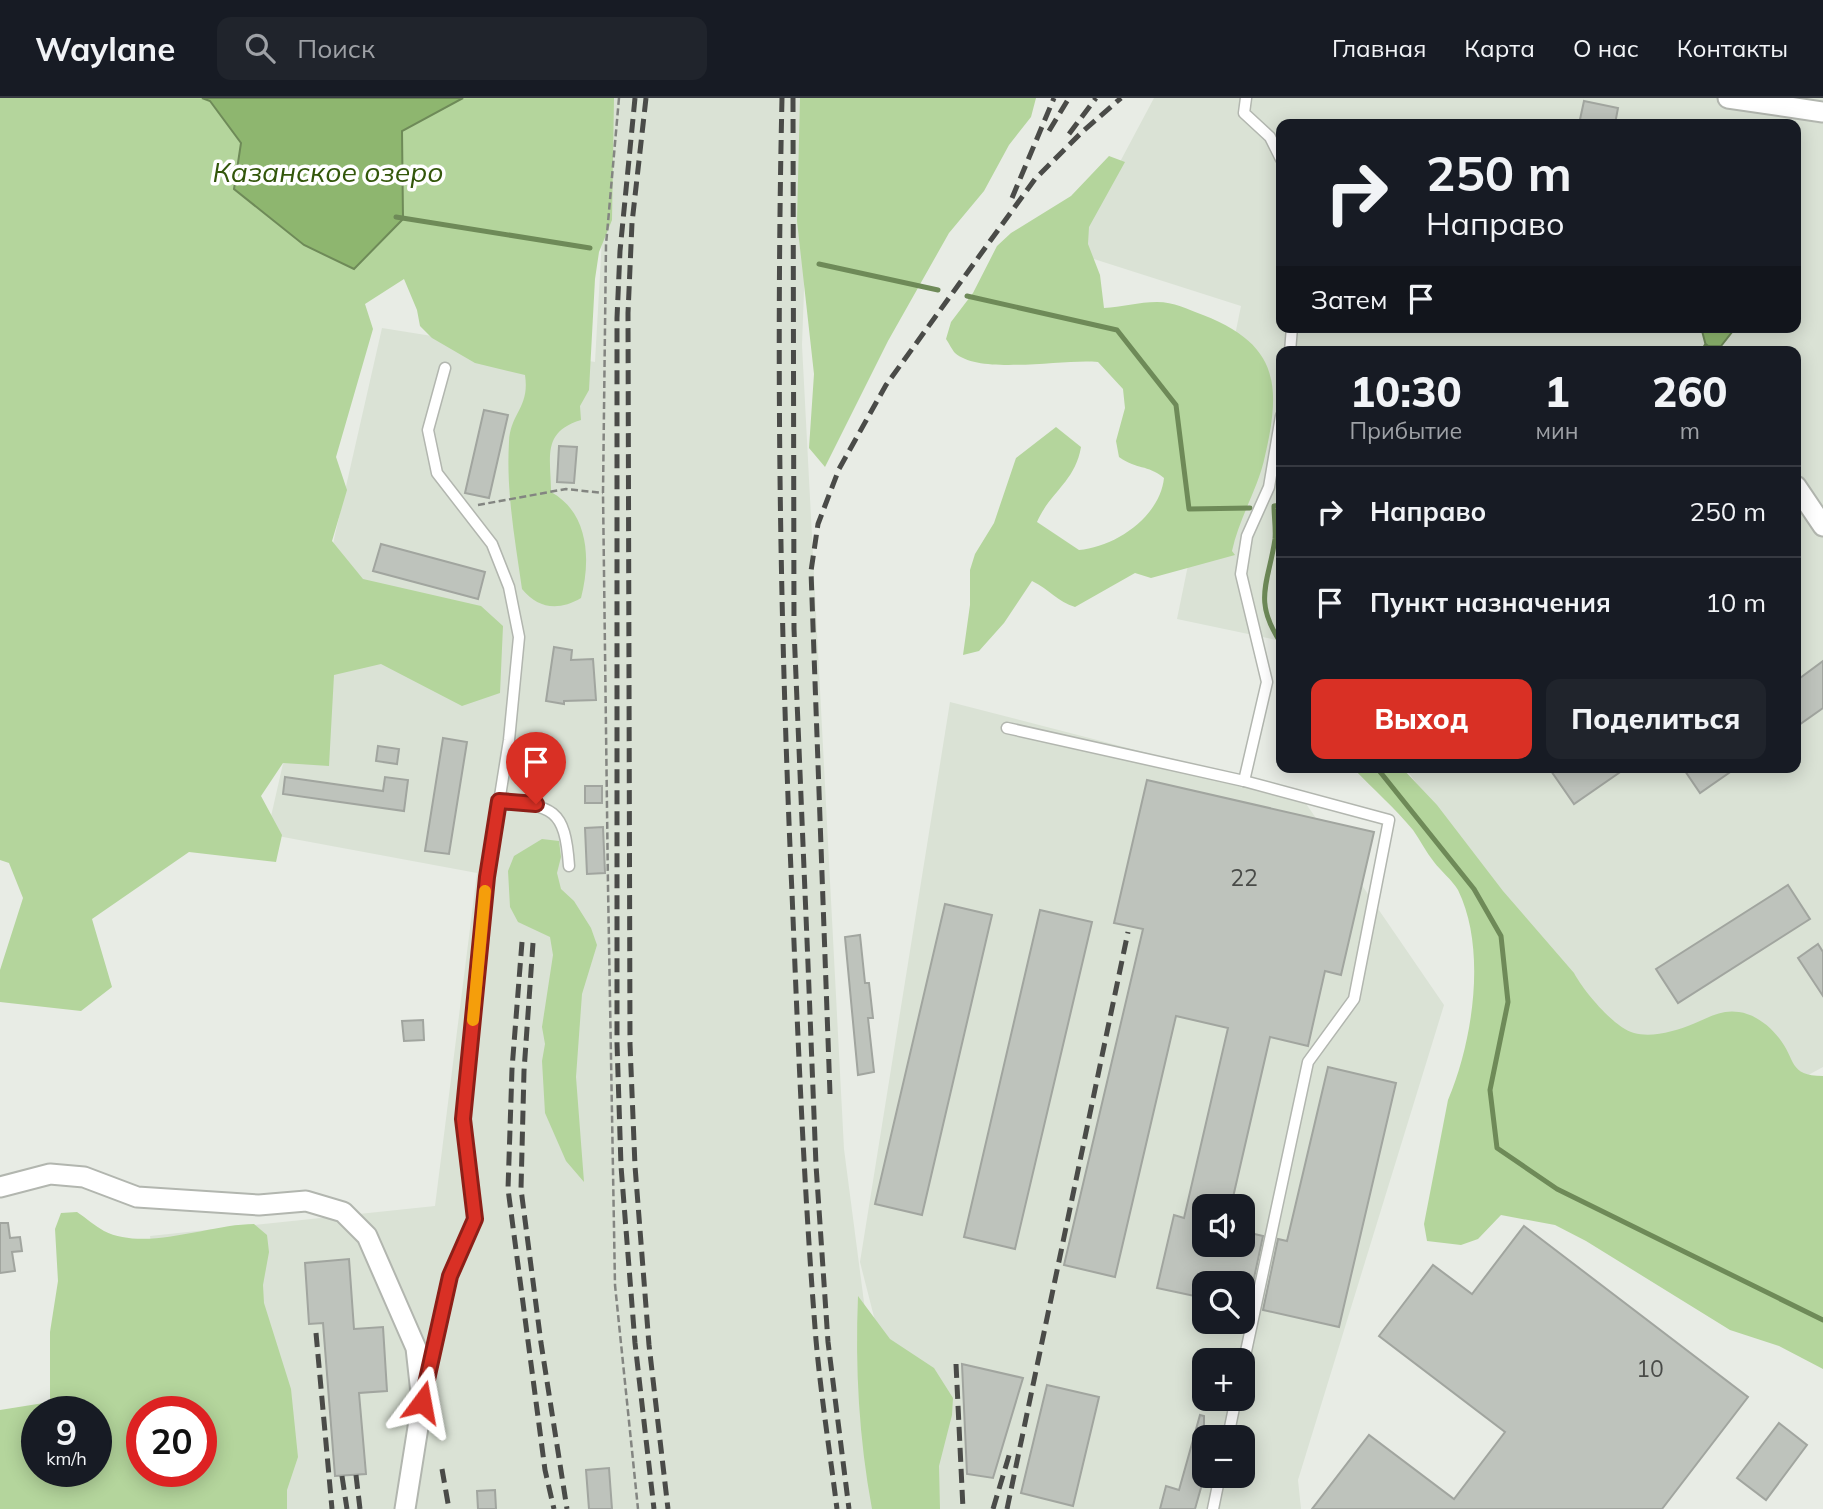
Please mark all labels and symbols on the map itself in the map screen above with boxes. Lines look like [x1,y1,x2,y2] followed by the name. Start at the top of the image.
[212,154,444,189] water label: Казанское озеро
[506,732,566,804] pin
[1230,863,1258,892] house number: 22
[1636,1354,1664,1383] house number: 10
[385,1365,459,1439] position arrow
[126,1396,217,1487] speed limit sign: 20

